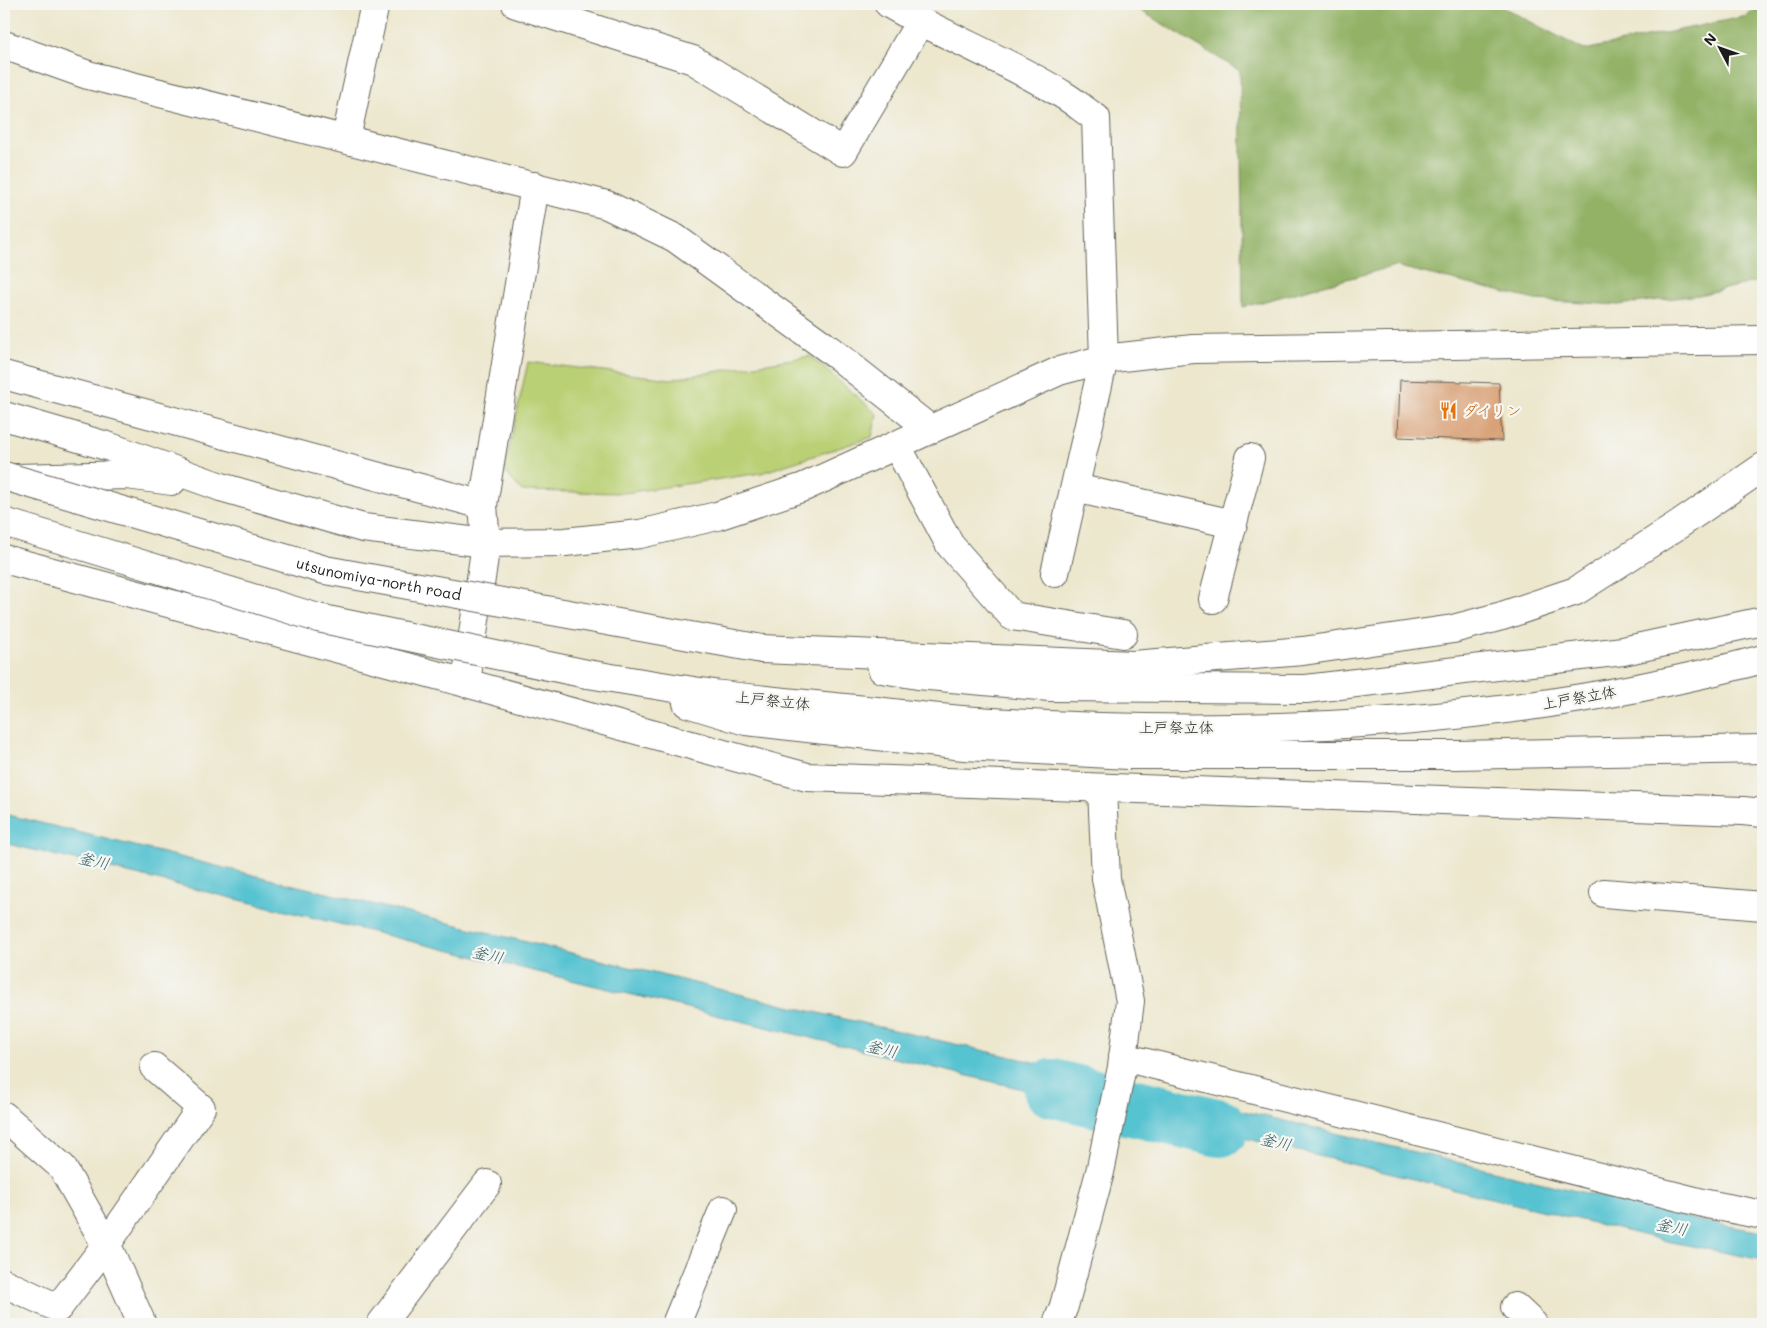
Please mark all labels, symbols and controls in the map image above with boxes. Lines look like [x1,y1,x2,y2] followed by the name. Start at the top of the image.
[1694,22,1744,72] north arrow
[1699,29,1720,49] text: N
[1439,400,1459,420] restaurant icon: ダイリン
[1463,400,1522,420] place label: ダイリン
[294,552,463,604] street label: utsunomiya-north road
[1540,681,1618,713] street label: 上戸祭立体
[735,686,811,714] street label: 上戸祭立体
[1138,717,1214,737] street label: 上戸祭立体
[76,846,112,874] water label: 釜川
[470,940,506,968] water label: 釜川
[864,1034,900,1062] water label: 釜川
[1258,1127,1294,1155] water label: 釜川
[1654,1213,1690,1239] water label: 釜川

